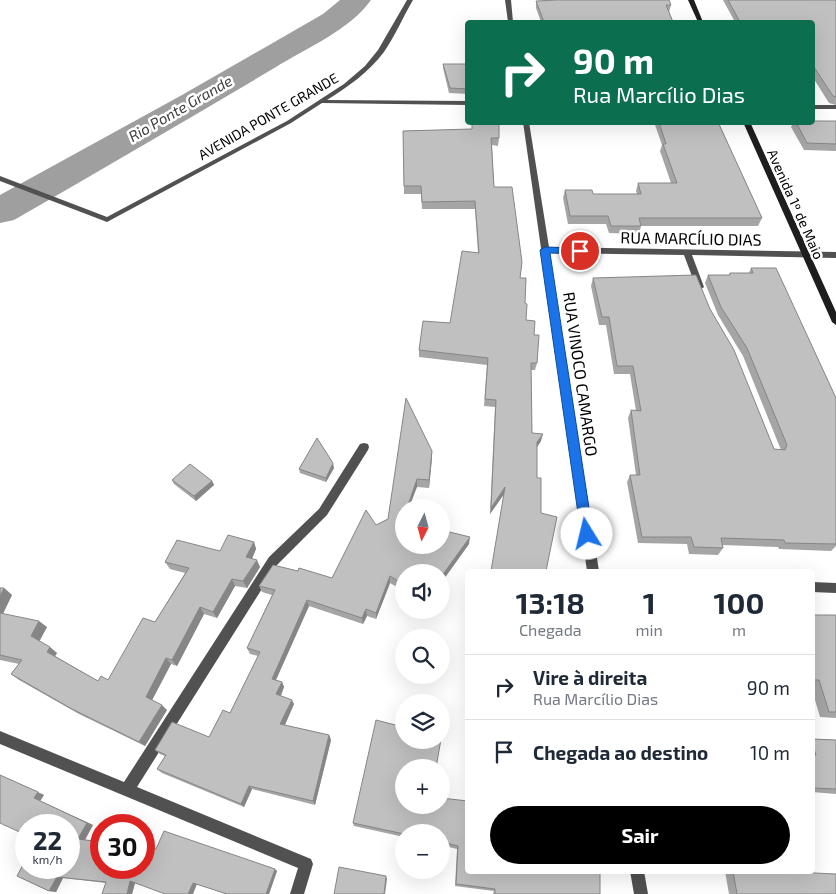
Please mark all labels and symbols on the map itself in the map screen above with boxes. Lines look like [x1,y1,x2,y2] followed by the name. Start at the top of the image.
[195,69,341,163] street label: AVENIDA PONTE GRANDE
[125,71,235,145] water label: Rio Ponte Grande
[764,146,828,262] street label: Avenida 1º de Maio
[620,227,762,249] street label: RUA MARCÍLIO DIAS
[559,230,601,272] pin
[560,290,602,458] street label: RUA VINOCO CAMARGO
[395,499,450,554] north arrow
[560,507,612,559] position arrow
[90,814,155,879] speed limit sign: 30

